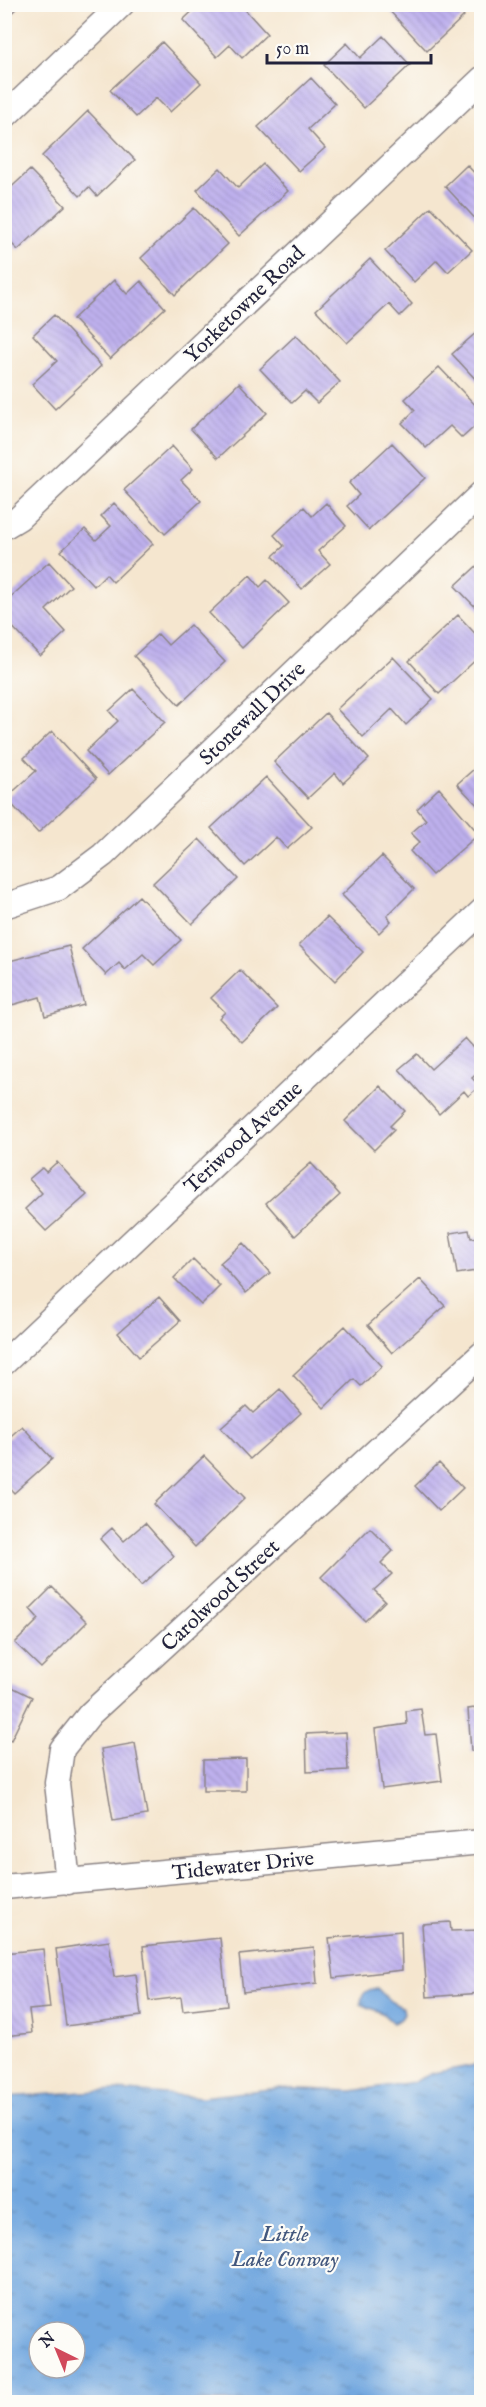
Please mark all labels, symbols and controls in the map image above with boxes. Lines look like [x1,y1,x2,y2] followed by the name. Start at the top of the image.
[267,27,430,65] scale bar
[276,38,309,61] text: 50 m
[179,240,312,370] street label: Yorketowne Road
[194,656,312,772] street label: Stonewall Drive
[179,1076,309,1200] street label: Teriwood Avenue
[156,1534,286,1658] street label: Carolwood Street
[171,1846,316,1887] street label: Tidewater Drive
[231,2221,339,2274] water label: Little Lake Conway
[27,2320,87,2380] north arrow
[36,2328,60,2353] text: N

